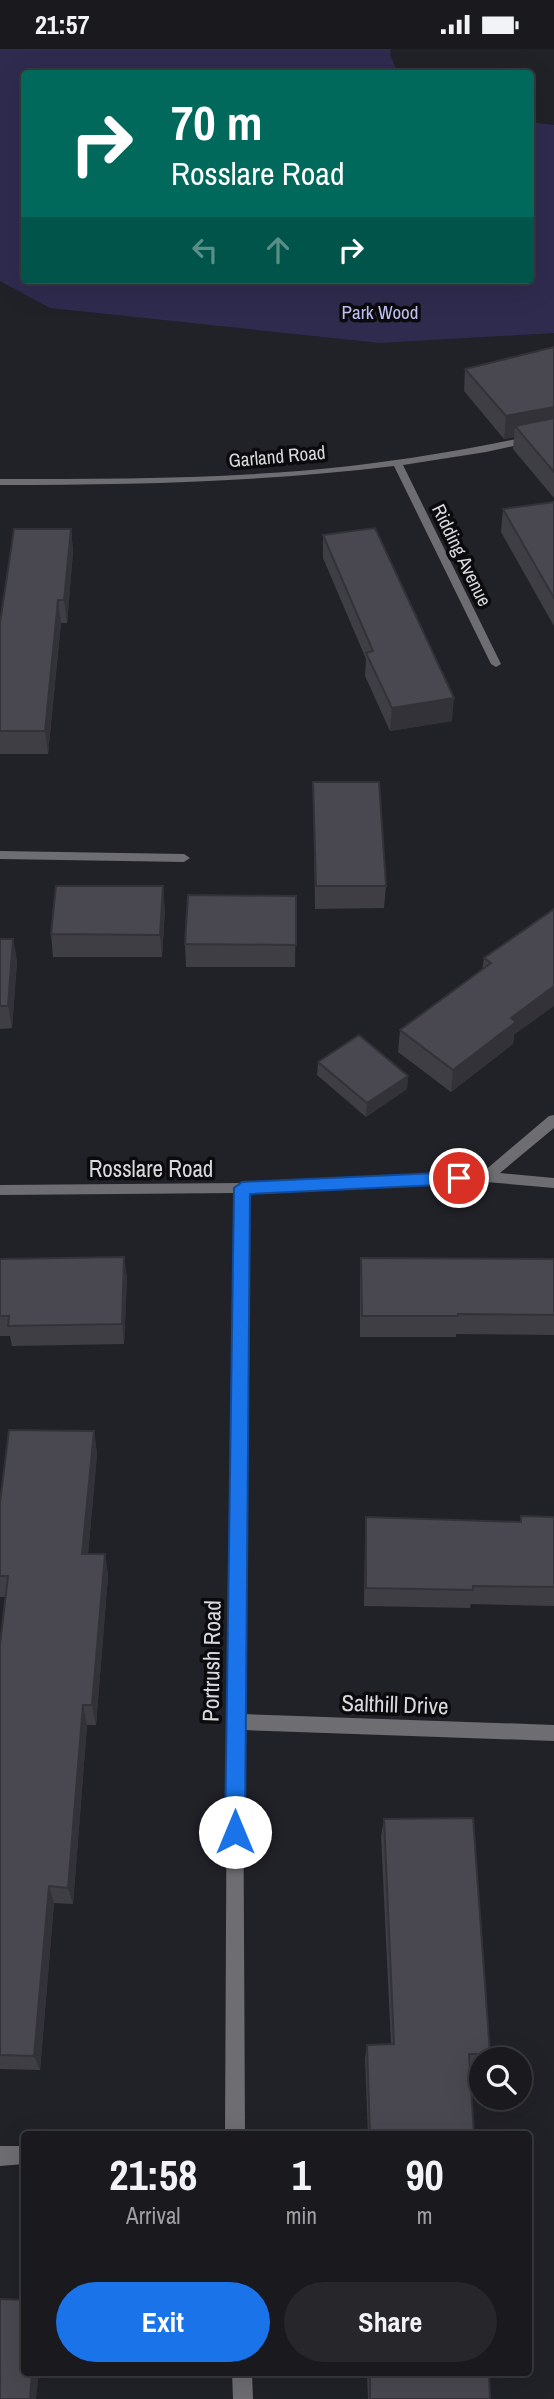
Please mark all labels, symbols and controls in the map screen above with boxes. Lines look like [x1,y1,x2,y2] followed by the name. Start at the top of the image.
[35,7,90,42] text: 21:57
[171,89,263,155] text: 70 m
[56,98,147,189] icon: right
[171,152,345,195] text: Rosslare Road
[186,231,224,269] icon: left
[259,231,297,269] icon: ahead
[332,231,370,269] icon: right
[342,299,418,325] park label: Park Wood
[228,439,326,473] street label: Garland Road
[426,500,498,610] street label: Ridding Avenue
[429,1148,489,1208] pin
[89,1153,213,1184] street label: Rosslare Road
[440,1159,478,1197] icon: arrive
[194,1600,228,1722] street label: Portrush Road
[341,1687,449,1721] street label: Salthill Drive
[198,1795,272,1869] position arrow
[469,2047,532,2110] map controls
[469,2047,532,2110] button: search
[109,2147,197,2203] text: 21:58
[292,2147,311,2203] text: 1
[405,2147,444,2203] text: 90
[126,2200,181,2231] text: Arrival
[286,2200,317,2231] text: min
[417,2200,432,2231] text: m
[56,2282,270,2362] button: Exit
[284,2282,497,2362] button: Share

